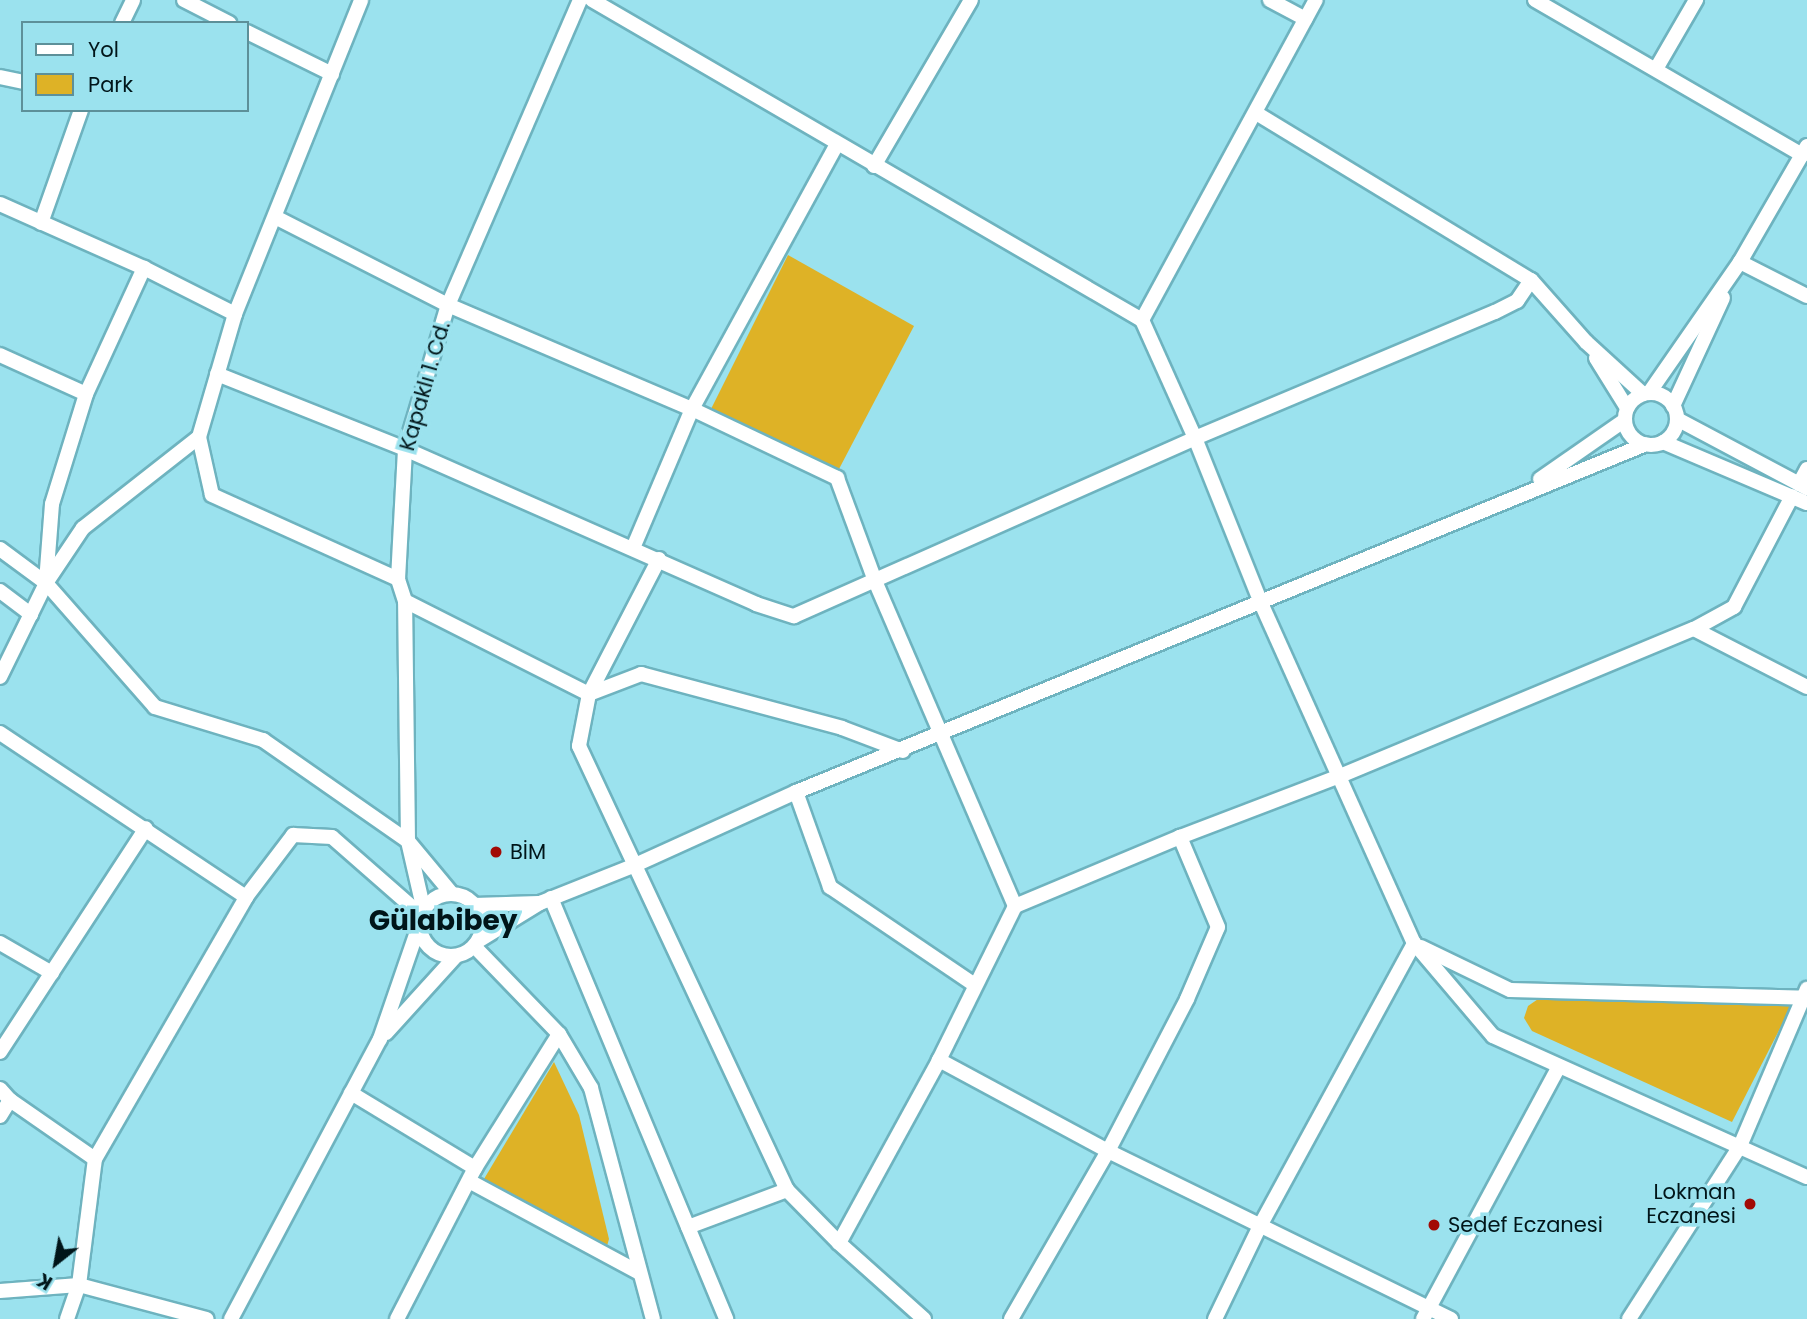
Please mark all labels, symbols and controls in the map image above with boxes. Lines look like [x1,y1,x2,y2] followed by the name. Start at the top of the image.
[21,21,248,112] legend
[88,35,119,64] text: Yol
[88,70,133,99] text: Park
[394,318,456,454] street label: Kapaklı 1. Cd.
[510,839,546,865] place label: BİM
[488,844,504,860] marker: BİM
[369,904,517,938] district label: Gülabibey
[1646,1179,1736,1229] place label: Lokman Eczanesi
[1742,1196,1758,1212] marker: Lokman Eczanesi
[1448,1212,1603,1238] place label: Sedef Eczanesi
[1426,1217,1442,1233] marker: Sedef Eczanesi
[21,1228,91,1298] north arrow
[32,1266,58,1296] text: K

